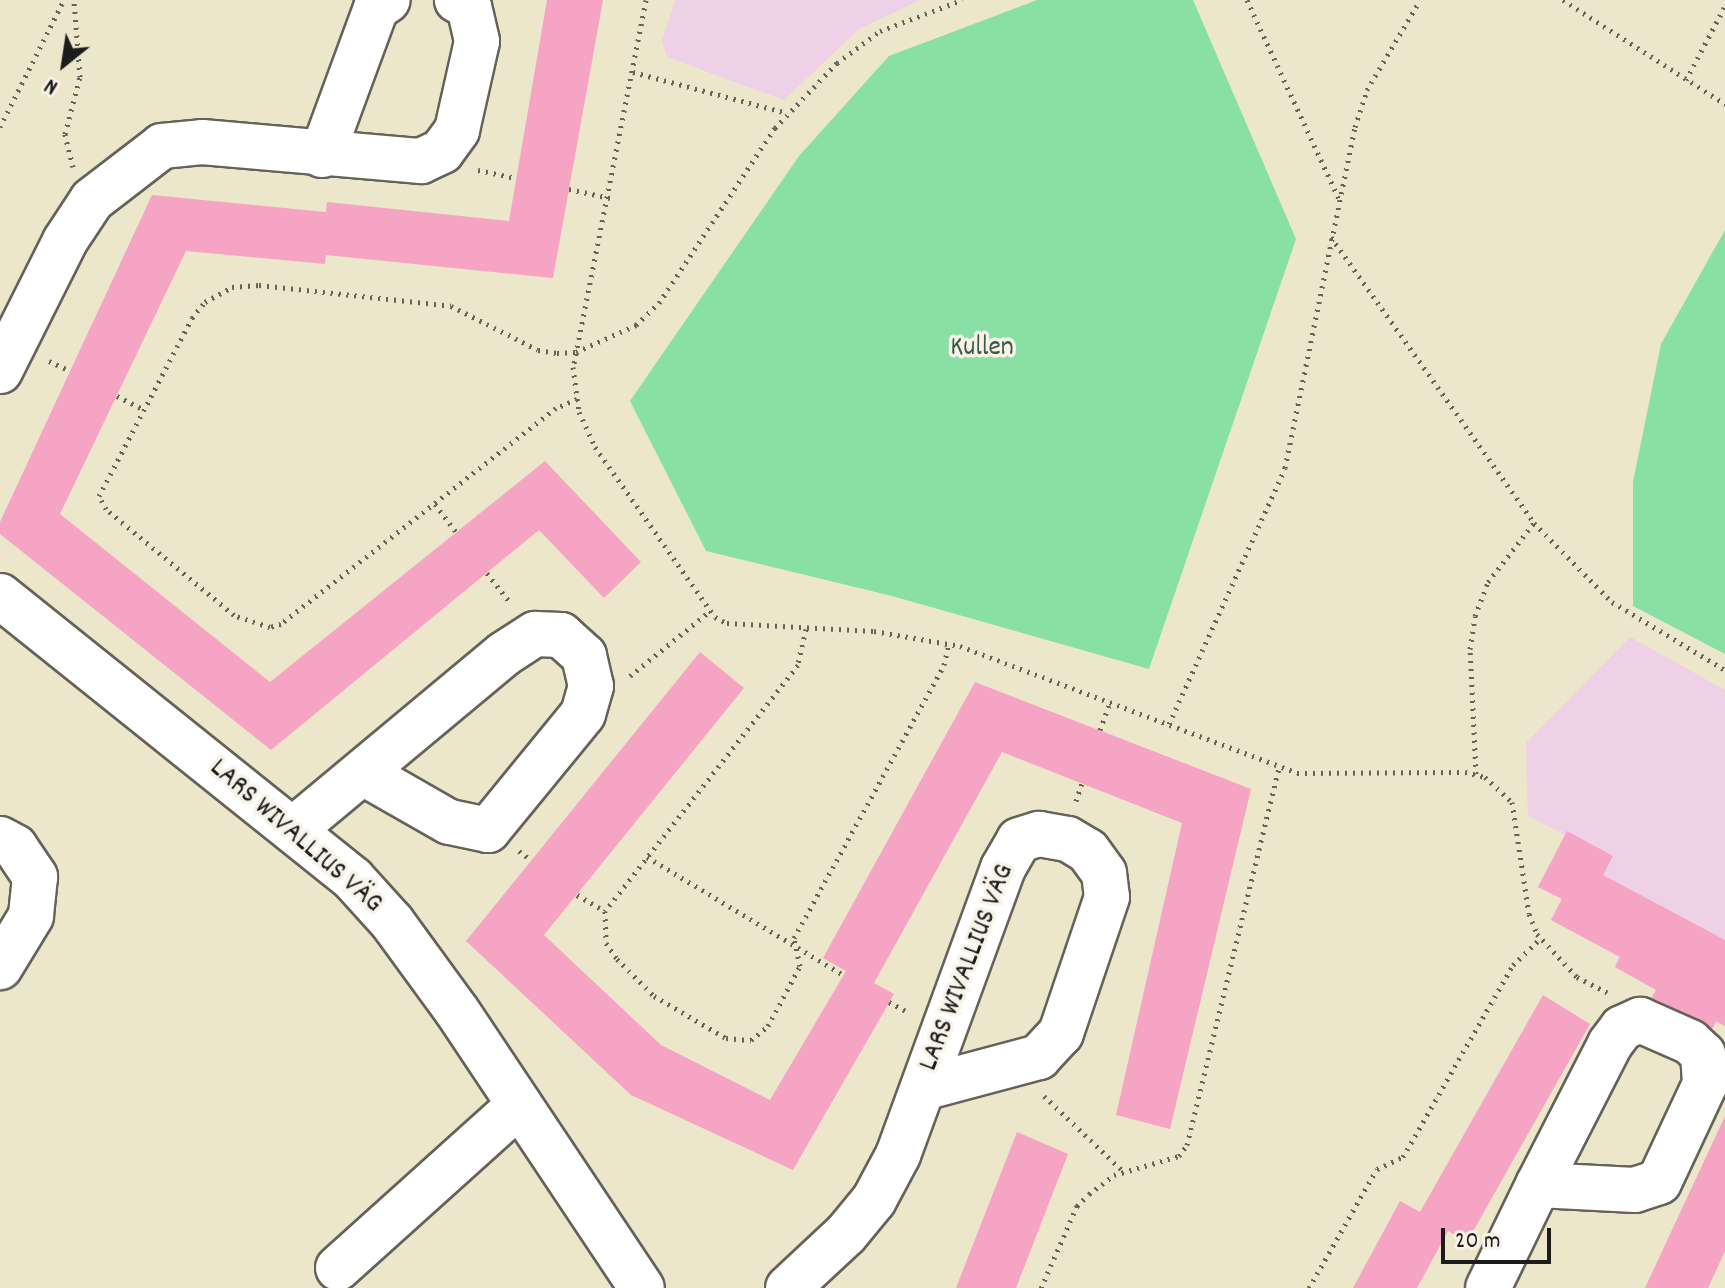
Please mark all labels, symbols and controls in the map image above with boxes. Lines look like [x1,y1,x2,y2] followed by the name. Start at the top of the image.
[24,24,104,104] north arrow
[39,69,64,101] text: N
[950,332,1014,366] park label: Kullen
[202,753,388,921] street label: LARS WIVALLIUS VÄG
[913,860,1023,1076] street label: LARS WIVALLIUS VÄG
[1445,1212,1555,1262] scale bar
[1455,1225,1501,1259] text: 20 m

